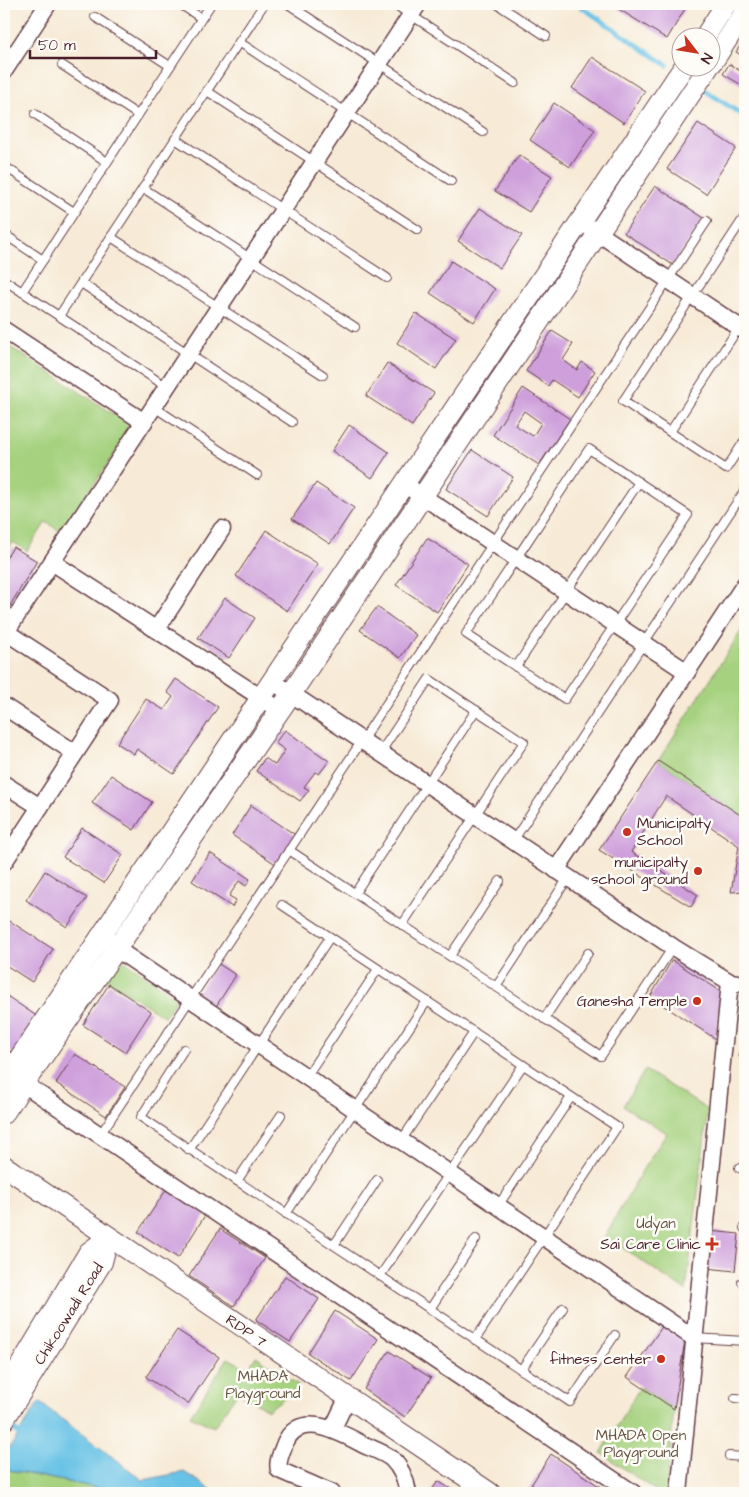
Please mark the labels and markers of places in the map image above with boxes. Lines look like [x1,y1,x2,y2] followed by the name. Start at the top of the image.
[637,813,711,851] place label: Municipalty School
[621,826,633,838] marker: Municipalty School
[591,852,688,891] place label: municipalty school ground
[692,865,704,877] marker: municipalty school ground
[577,991,687,1012] place label: Ganesha Temple
[691,995,703,1007] marker: Ganesha Temple
[600,1234,701,1255] place label: Sai Care Clinic
[705,1237,719,1251] marker: Sai Care Clinic
[550,1349,651,1370] place label: fitness center
[655,1353,667,1365] marker: fitness center

